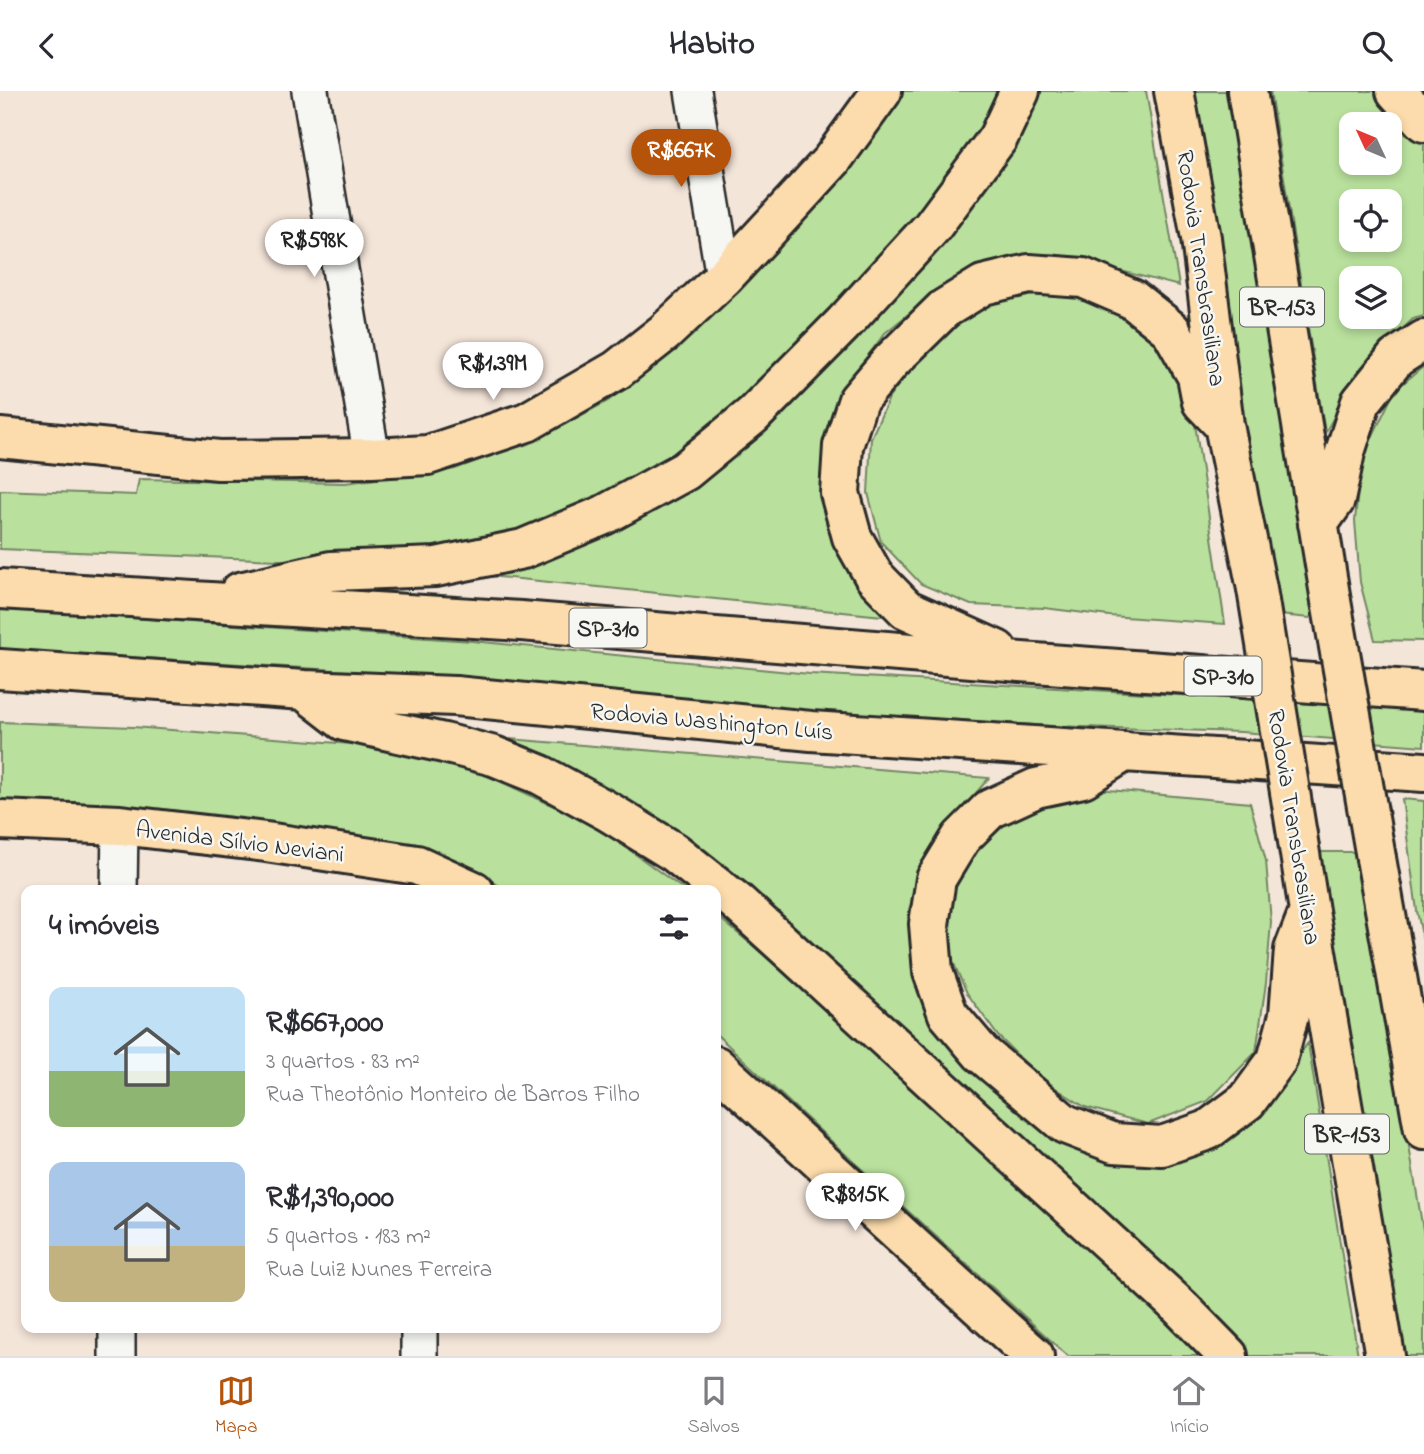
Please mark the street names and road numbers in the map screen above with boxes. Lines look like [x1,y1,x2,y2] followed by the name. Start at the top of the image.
[1166,148,1233,389] street label: Rodovia Transbrasiliana
[1240,287,1324,327] road number: BR-153
[570,608,646,647] road number: SP-310
[1184,657,1262,695] road number: SP-310
[589,695,835,752] street label: Rodovia Washington Luís
[1257,707,1328,948] street label: Rodovia Transbrasiliana
[134,813,346,874] street label: Avenida Sílvio Neviani
[1305,1115,1389,1153] road number: BR-153

